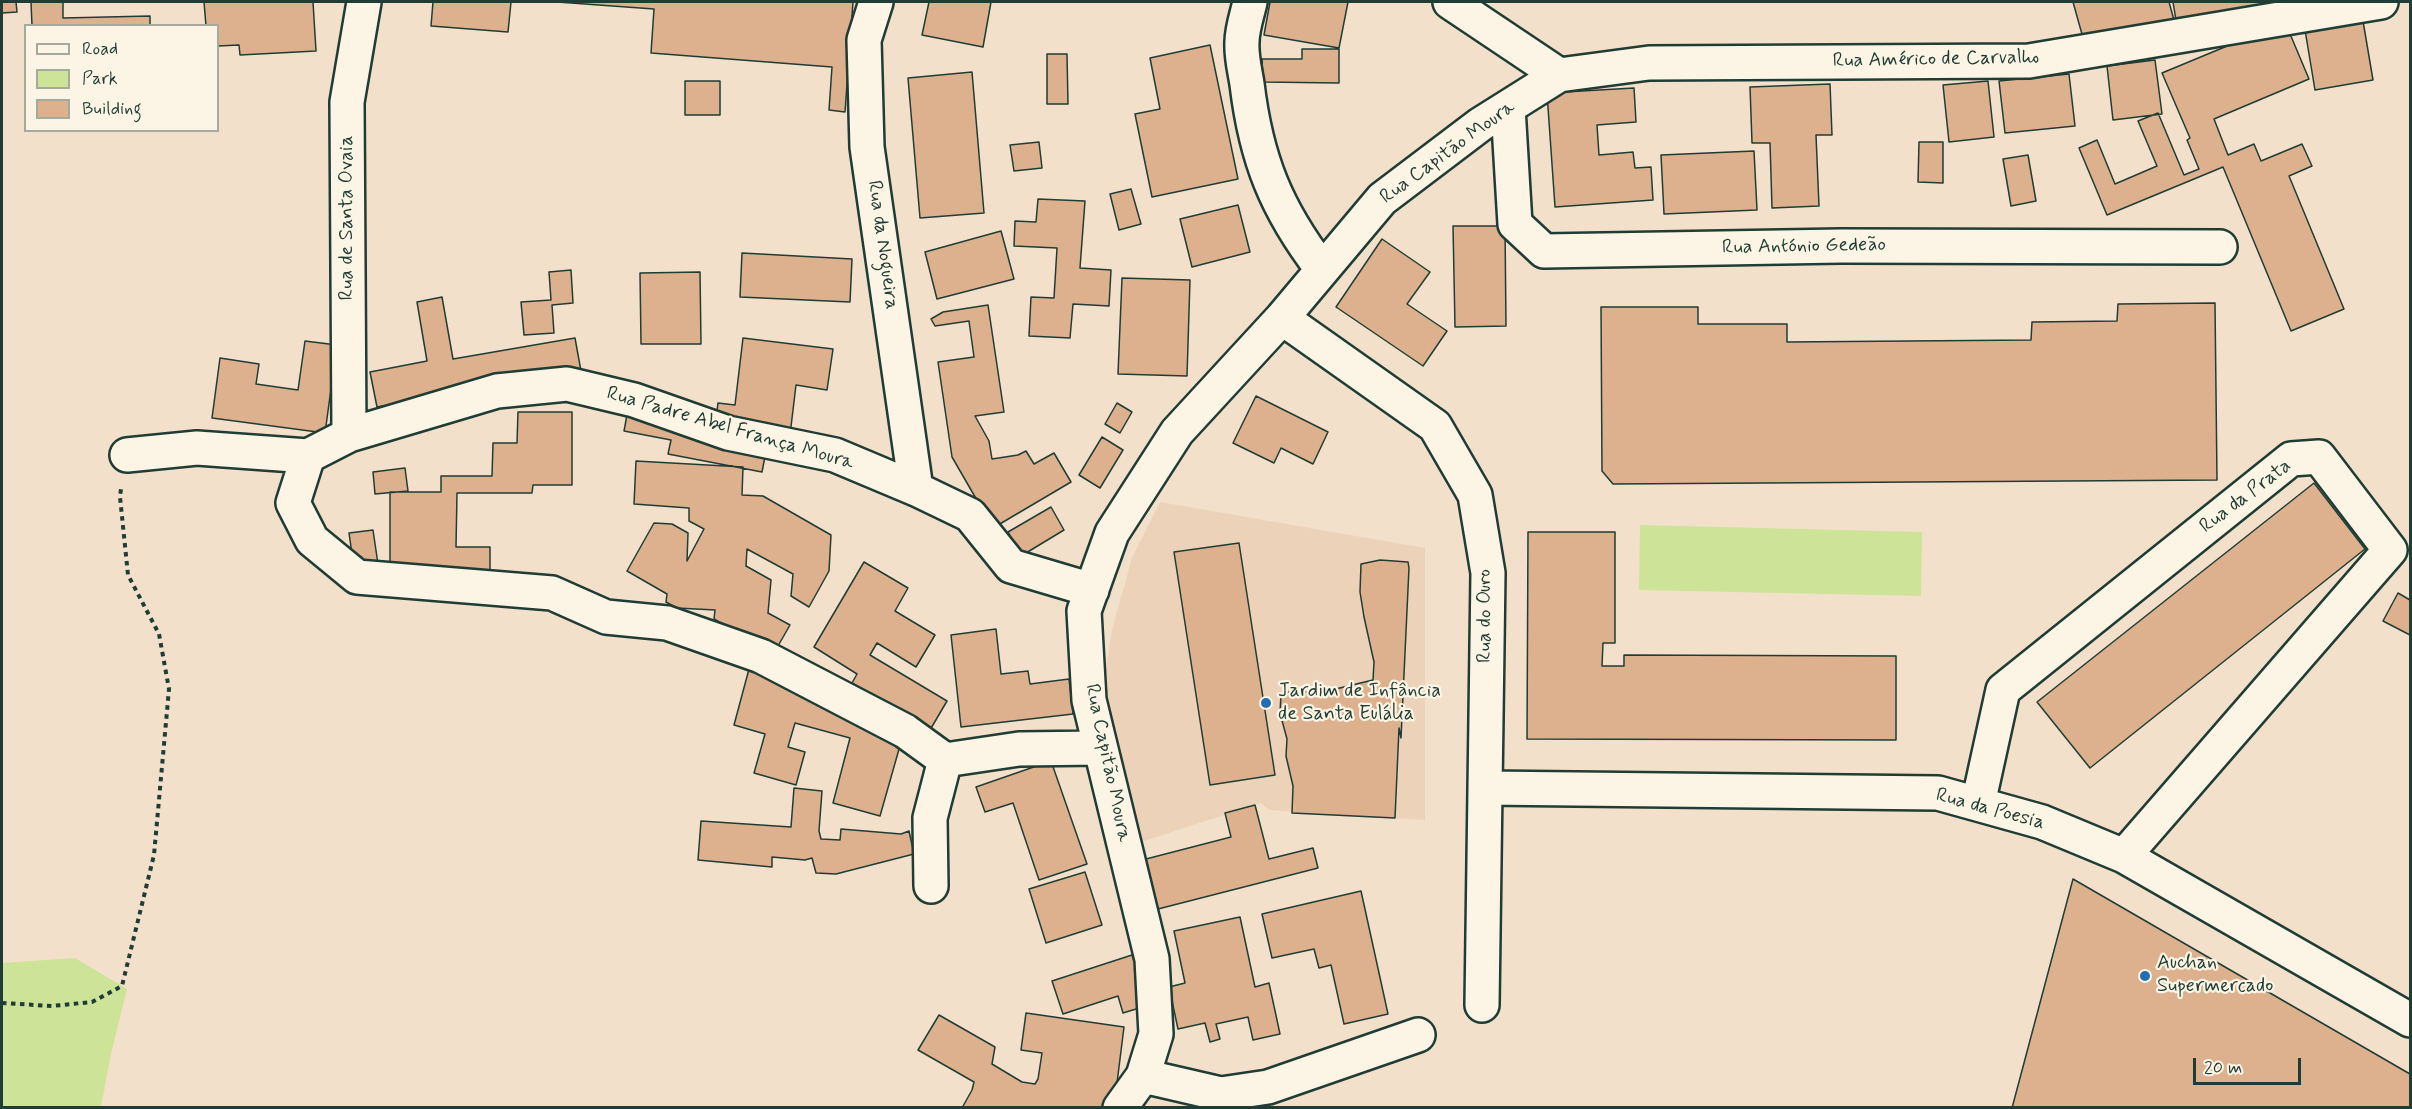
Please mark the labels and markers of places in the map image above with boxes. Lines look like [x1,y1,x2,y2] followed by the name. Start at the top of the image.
[1278,680,1441,727] place label: Jardim de Infância de Santa Eulália
[1259,696,1273,710] marker: Jardim de Infância de Santa Eulália
[2157,952,2273,999] place label: Auchan Supermercado
[2138,969,2152,983] marker: Auchan Supermercado

